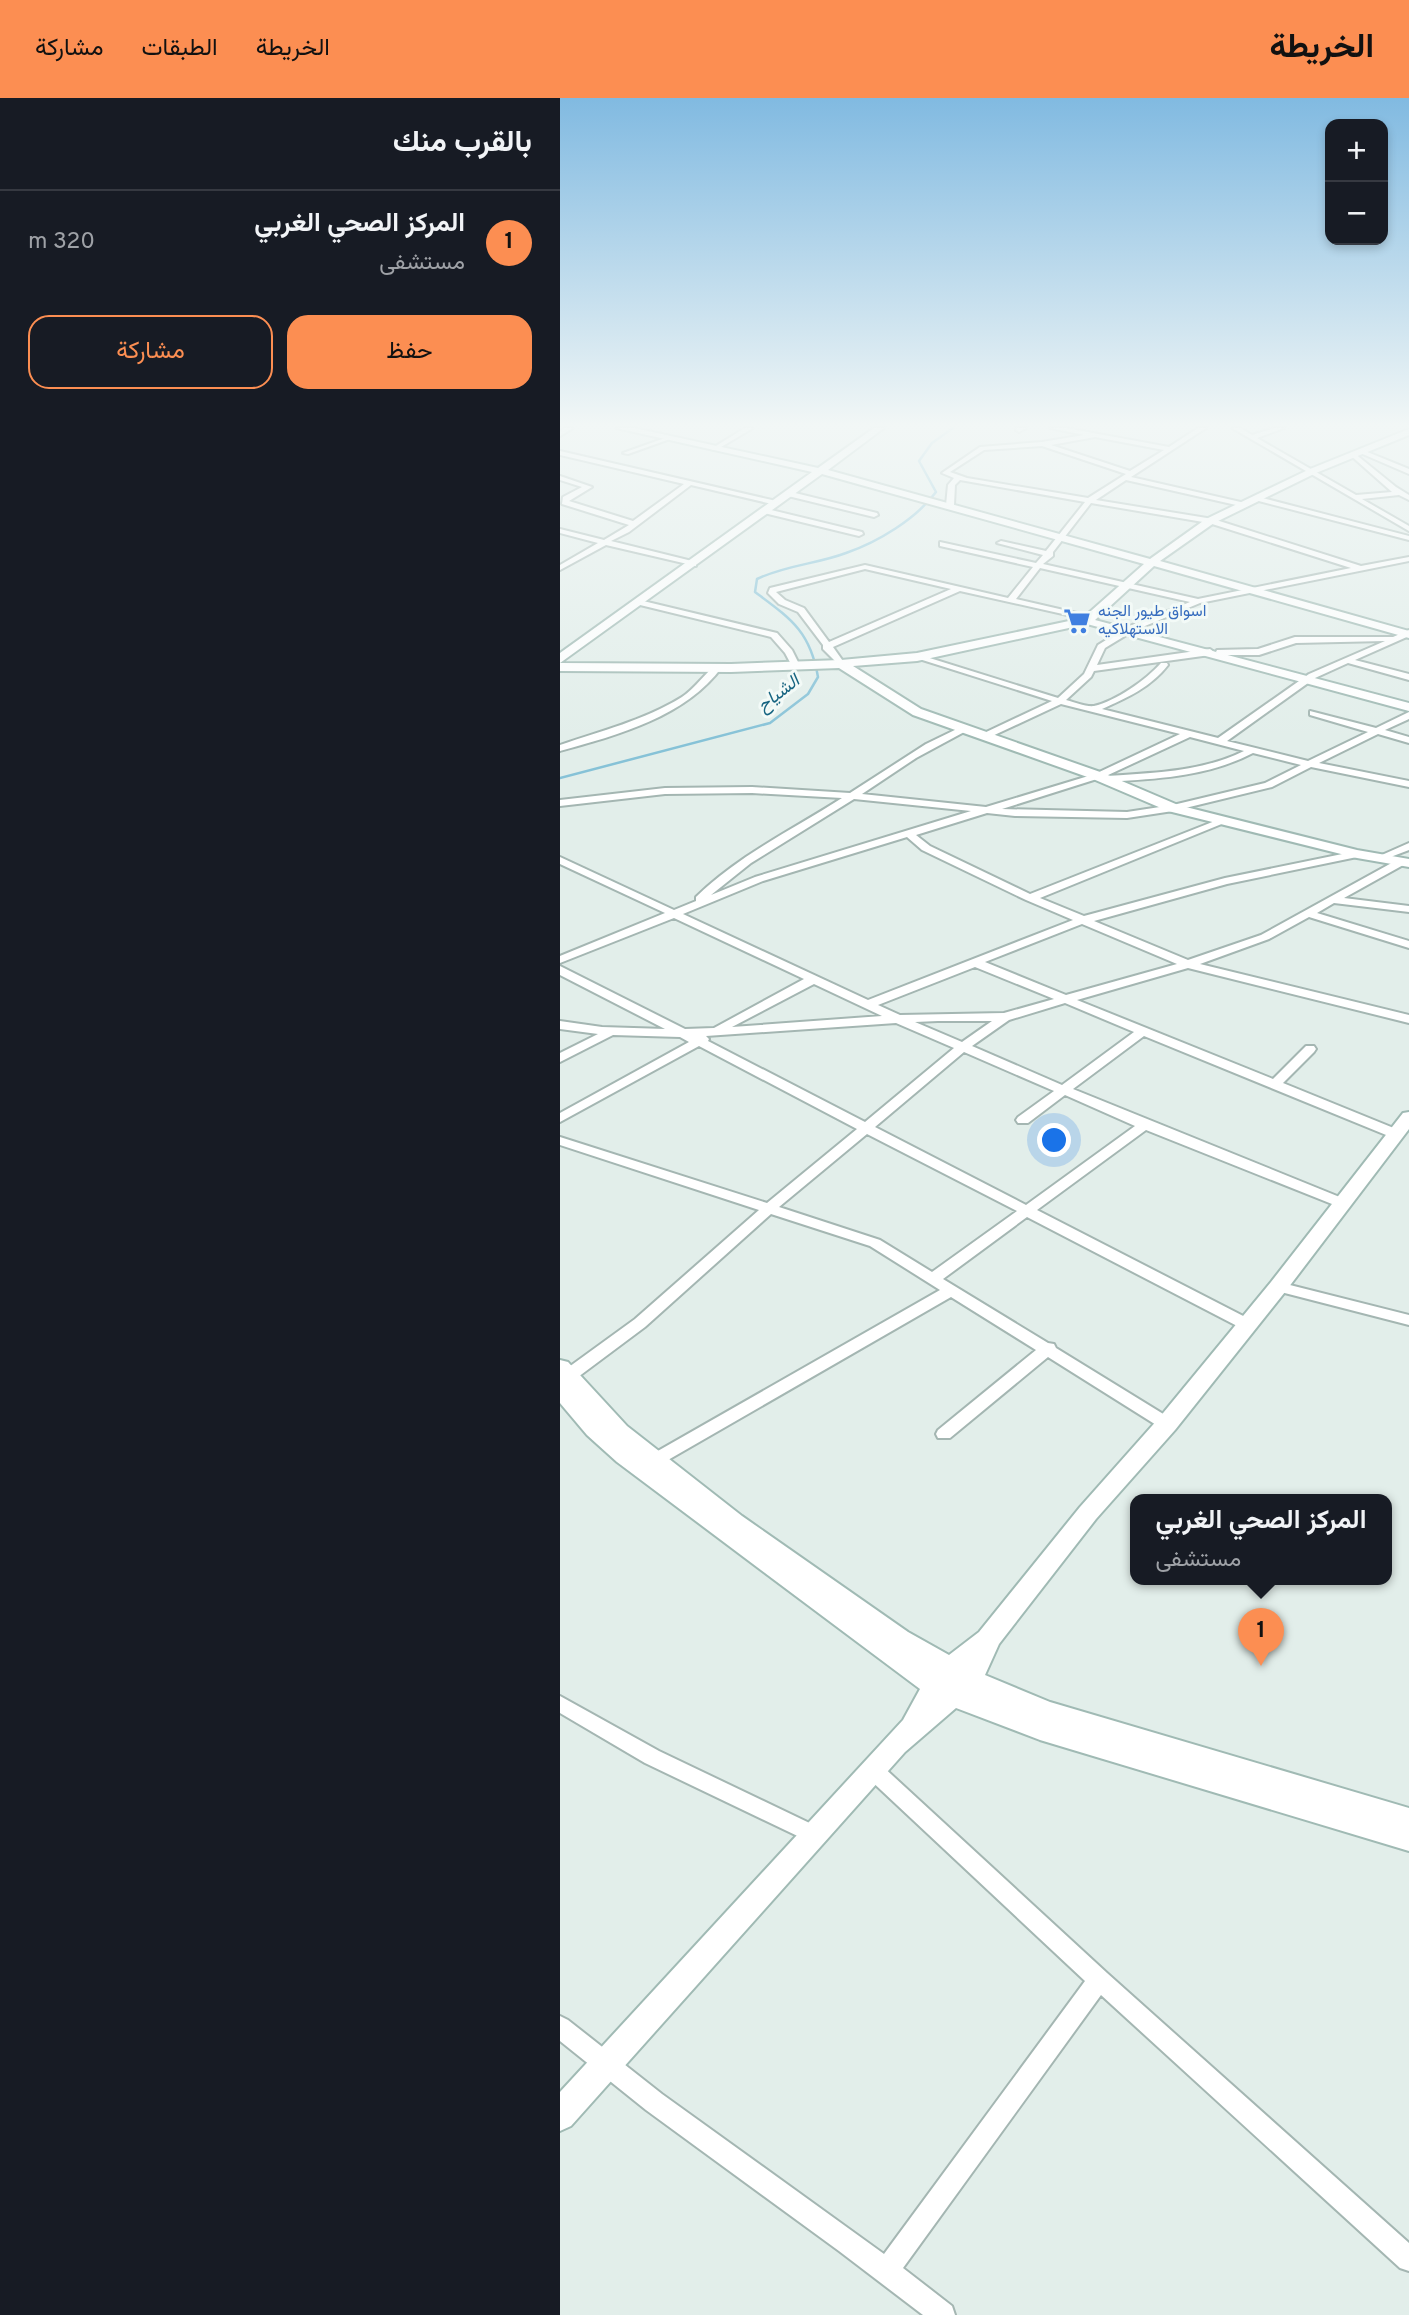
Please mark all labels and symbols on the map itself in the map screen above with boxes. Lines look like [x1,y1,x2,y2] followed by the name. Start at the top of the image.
[1098,602,1206,640] place label: اسواق طيور الجنه الاستهلاكيه
[1062,606,1092,636] supermarket icon: اسواق طيور الجنه الاستهلاكيه
[753,669,806,718] water label: الشياح
[1037,1123,1071,1157] your location
[1238,1608,1284,1666] pin: 1

